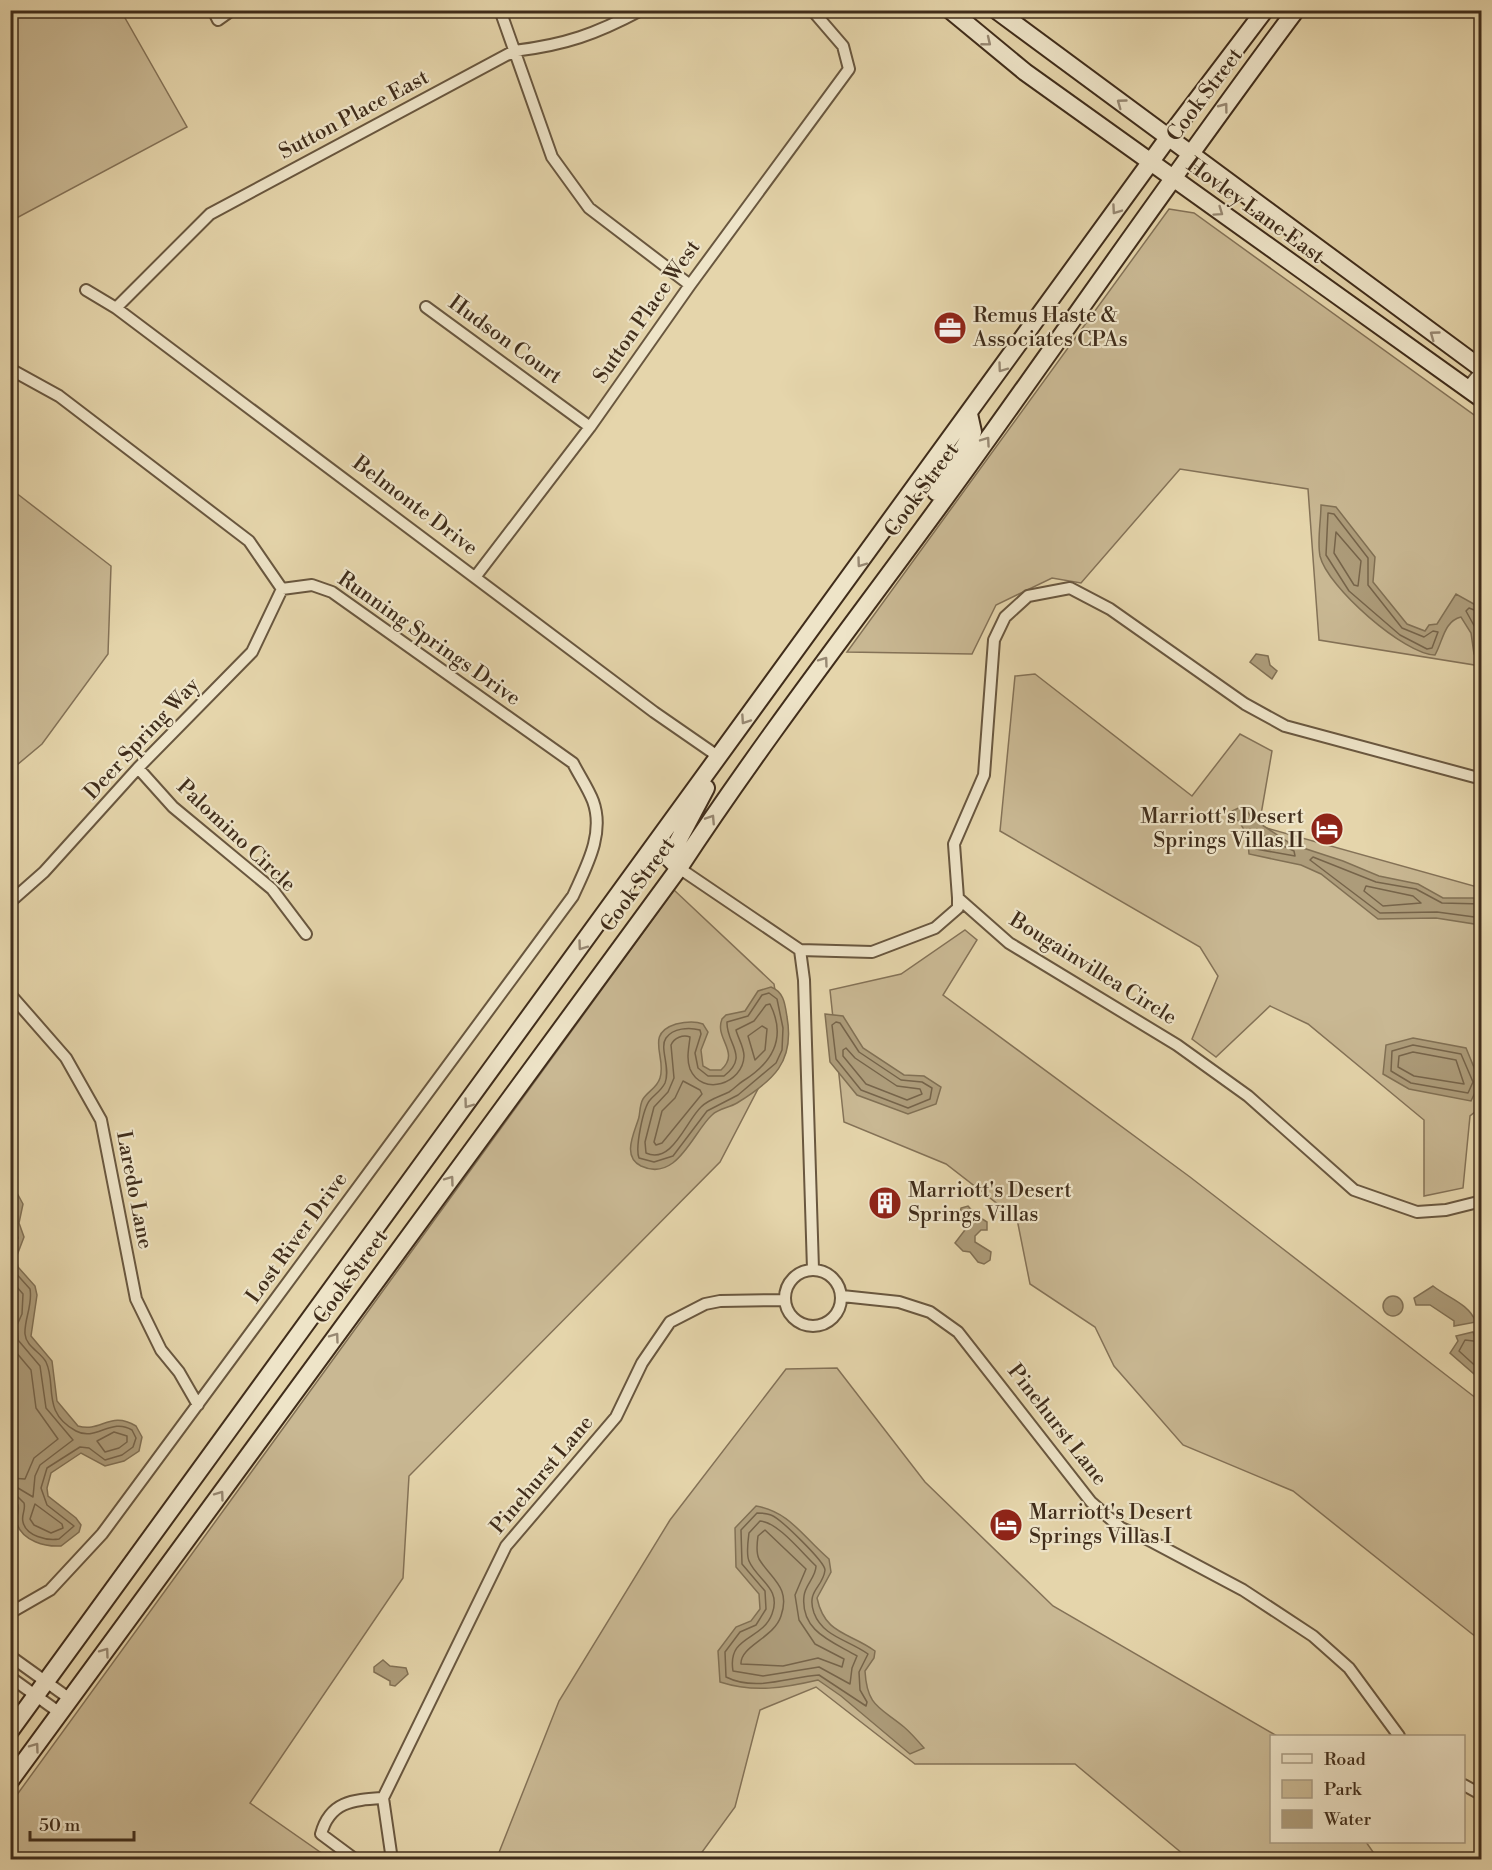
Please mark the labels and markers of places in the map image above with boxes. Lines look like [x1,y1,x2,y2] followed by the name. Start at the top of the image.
[972,303,1128,353] place label: Remus Haste & Associates CPAs
[932,310,968,346] office icon: Remus Haste & Associates CPAs
[1140,804,1305,854] place label: Marriott's Desert Springs Villas II
[1309,811,1345,847] hotel icon: Marriott's Desert Springs Villas II
[908,1178,1072,1228] place label: Marriott's Desert Springs Villas
[867,1185,903,1221] building icon: Marriott's Desert Springs Villas
[1029,1500,1193,1550] place label: Marriott's Desert Springs Villas I
[988,1507,1024,1543] hotel icon: Marriott's Desert Springs Villas I

